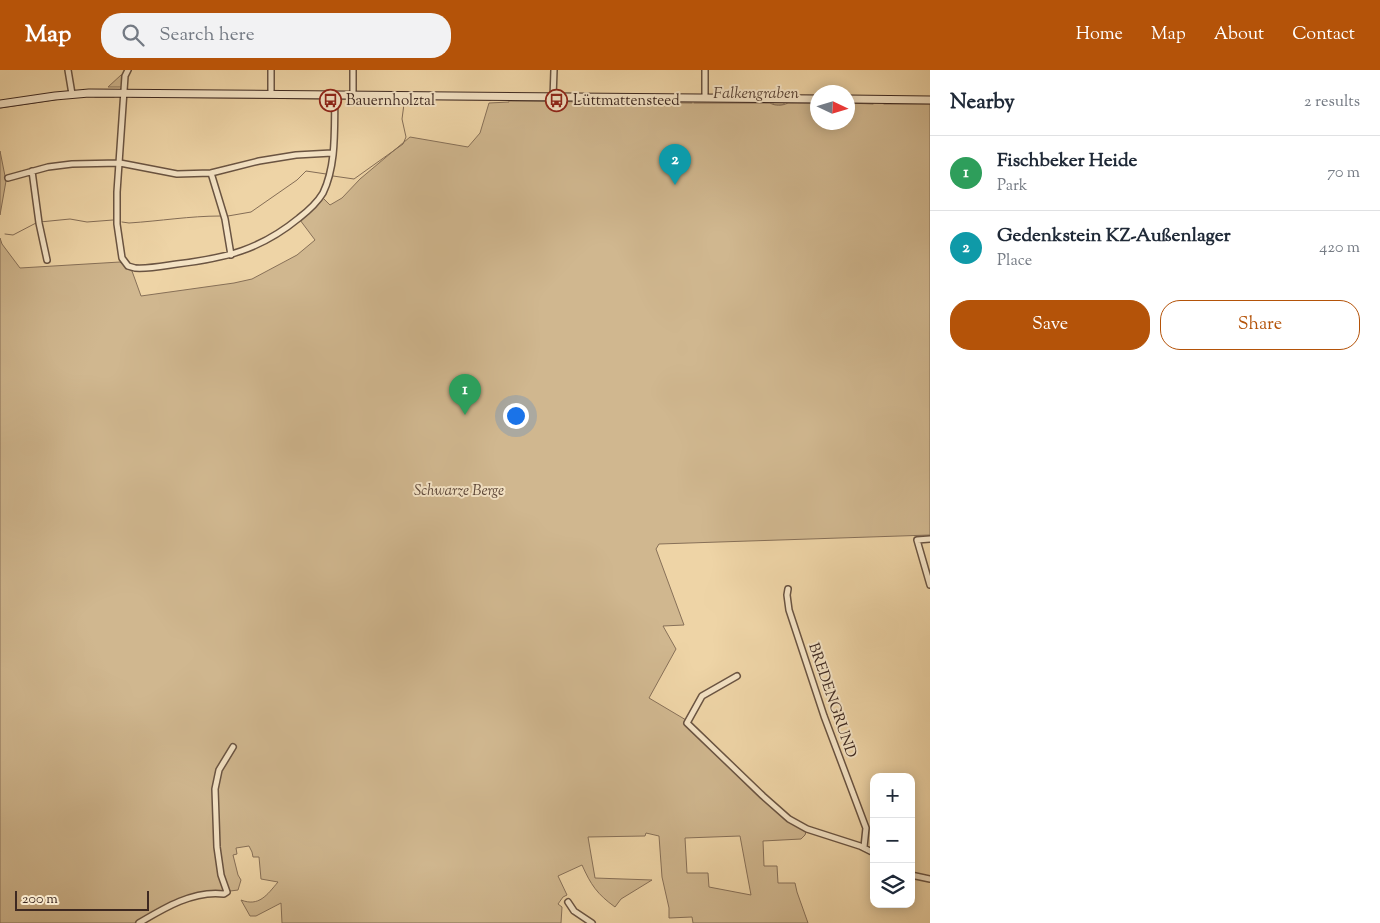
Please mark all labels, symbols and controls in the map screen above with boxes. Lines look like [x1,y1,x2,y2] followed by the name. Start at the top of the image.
[101,13,451,58] search box
[25,18,71,52] text: Map
[119,21,147,49] icon: search
[159,22,255,49] text: Search here
[1076,22,1123,48] text: Home
[1151,22,1186,48] text: Map
[1214,22,1264,48] text: About
[1292,22,1355,48] text: Contact
[713,83,800,106] water label: Falkengraben
[810,85,855,130] north arrow
[318,88,342,112] bus stop icon: Bauernholztal
[545,88,569,112] bus stop icon: Lüttmattensteed
[950,88,1015,118] text: Nearby
[346,91,435,112] place label: Bauernholztal
[573,91,680,112] place label: Lüttmattensteed
[1304,91,1360,114] text: 2 results
[659,144,691,185] pin: 2
[997,148,1137,175] text: Fischbeker Heide
[963,162,969,185] text: 1
[1327,162,1360,185] text: 70 m
[997,175,1028,198] text: Park
[997,223,1231,250] text: Gedenkstein KZ-Außenlager
[962,237,970,260] text: 2
[1319,237,1360,260] text: 420 m
[997,250,1032,273] text: Place
[950,300,1150,350] button: Save
[1160,300,1360,350] button: Share
[449,374,481,415] pin: 1
[503,403,529,429] your location
[414,481,504,502] park label: Schwarze Berge
[802,640,861,761] street label: BREDENGRUND
[870,773,915,908] map controls
[870,773,915,818] button: +
[870,818,915,863] button: −
[870,863,915,908] button: layers
[15,888,149,911] scale bar
[22,890,58,910] text: 200 m

